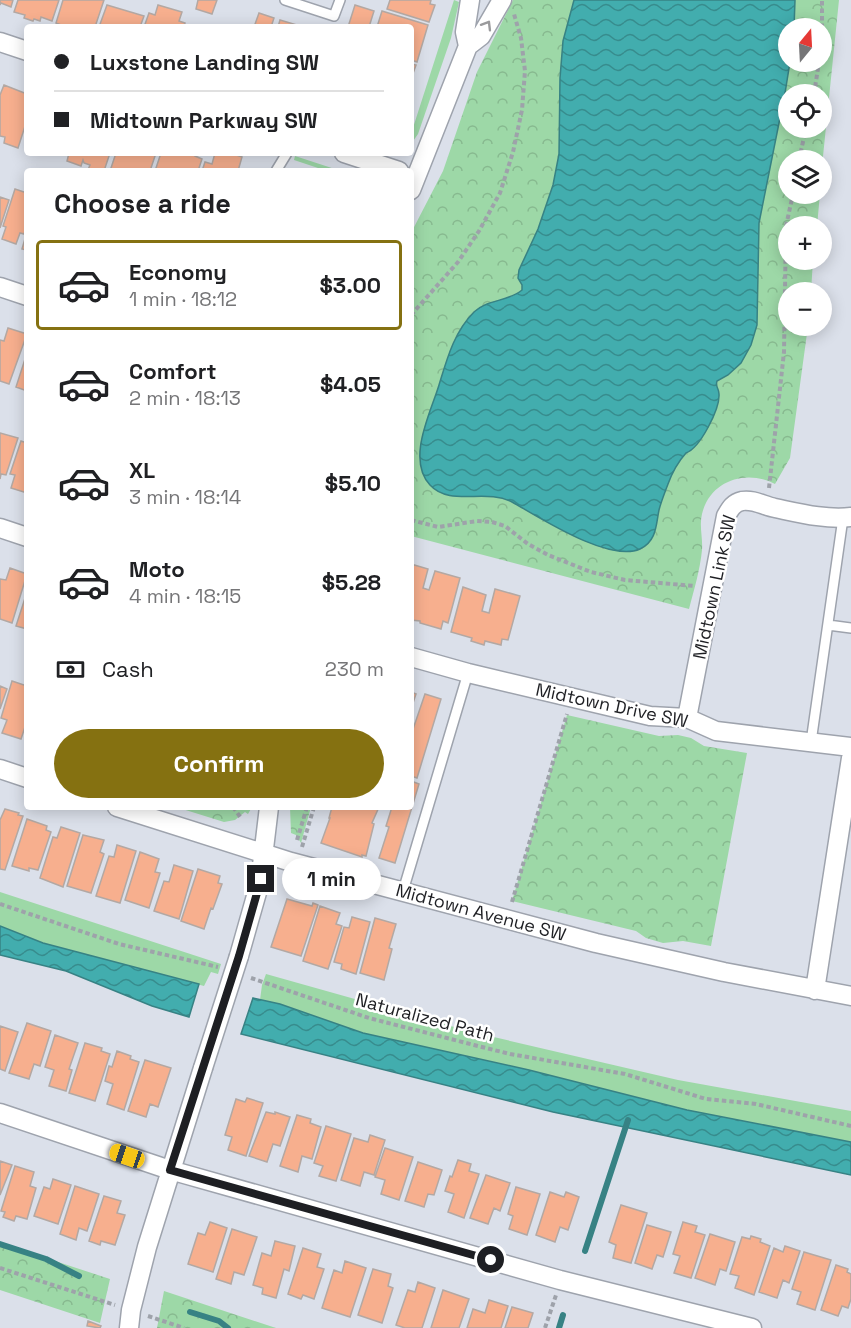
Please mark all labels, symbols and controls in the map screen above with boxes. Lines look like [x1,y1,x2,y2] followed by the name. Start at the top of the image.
[778,18,832,72] north arrow
[778,18,832,336] map controls
[480,21,492,31] one-way arrow
[90,48,319,76] text: Luxstone Landing SW
[778,84,832,138] button: locate
[90,106,318,134] text: Midtown Parkway SW
[778,150,832,204] button: layers
[54,186,231,221] text: Choose a ride
[778,216,832,270] button: +
[57,258,111,312] icon: car
[129,258,227,286] text: Economy
[319,271,381,299] text: $3.00
[778,282,832,336] button: −
[129,286,237,312] text: 1 min · 18:12
[57,357,111,411] icon: car
[129,357,217,385] text: Comfort
[320,370,381,398] text: $4.05
[129,385,241,411] text: 2 min · 18:13
[57,456,111,510] icon: car
[129,456,155,484] text: XL
[325,469,381,497] text: $5.10
[129,484,241,510] text: 3 min · 18:14
[687,513,741,661] street label: Midtown Link SW
[57,555,111,609] icon: car
[129,555,185,583] text: Moto
[322,568,381,596] text: $5.28
[129,583,241,609] text: 4 min · 18:15
[54,653,87,686] icon: cash
[102,655,154,683] text: Cash
[325,656,384,682] text: 230 m
[534,678,690,732] street label: Midtown Drive SW
[54,729,384,798] button: Confirm
[282,858,381,900] callout: 1 min
[247,865,274,892] route end
[307,866,356,892] text: 1 min
[393,878,569,946] street label: Midtown Avenue SW
[353,987,497,1047] street label: Naturalized Path
[107,1142,147,1170] car
[477,1246,504,1273] route start

